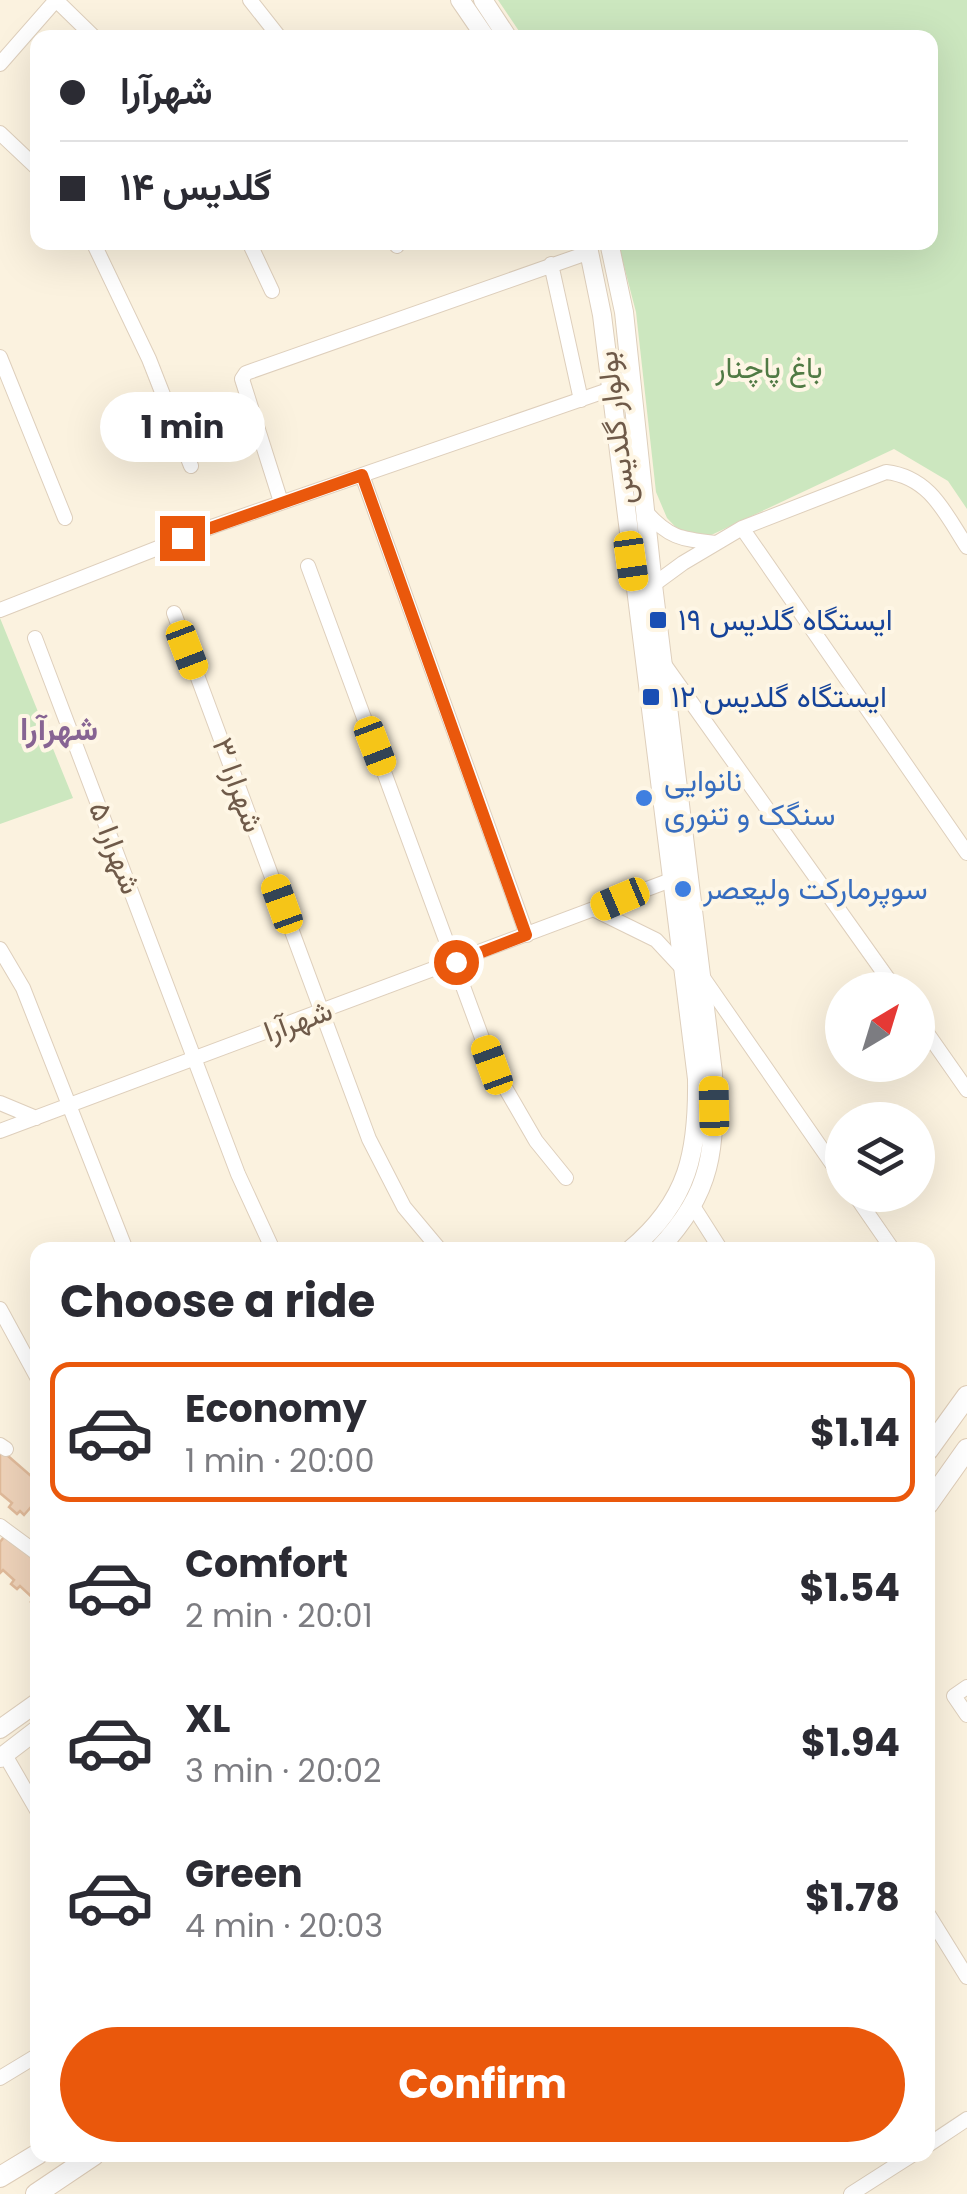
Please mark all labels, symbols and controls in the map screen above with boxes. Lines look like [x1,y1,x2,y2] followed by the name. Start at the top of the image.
[120,64,213,117] text: شهرآرا
[120,160,272,213] text: گلدیس ۱۴
[714,346,823,389] park label: باغ پاچنار
[585,349,646,507] street label: بولوار گلدیس
[100,393,264,463] callout: 1 min
[141,404,224,449] text: 1 min
[160,516,205,561] route end
[612,529,650,593] car
[678,598,893,641] place label: ایستگاه گلدیس ۱۹
[647,609,669,631] marker: ایستگاه گلدیس ۱۹
[162,617,212,683] car
[671,675,887,718] place label: ایستگاه گلدیس ۱۲
[640,686,662,708] marker: ایستگاه گلدیس ۱۲
[20,706,98,751] district label: شهرآرا
[350,713,400,779] car
[201,731,275,838] street label: شهرارا ۳
[664,759,836,836] place label: نانوایی سنگک و تنوری
[633,787,655,809] marker: نانوایی سنگک و تنوری
[78,795,153,900] street label: شهرارا ۵
[702,867,928,910] place label: سوپرمارکت ولیعصر
[258,871,306,937] car
[587,873,653,925] car
[672,878,694,900] marker: سوپرمارکت ولیعصر
[434,940,479,985] route start
[825,972,935,1082] north arrow
[825,972,935,1212] map controls
[257,988,338,1053] street label: شهرآرا
[468,1032,516,1098] car
[698,1076,730,1136] car
[825,1102,935,1212] button: layers
[60,1270,375,1333] text: Choose a ride
[185,1382,367,1435] text: Economy
[65,1387,155,1477] icon: car
[810,1406,900,1459] text: $1.14
[185,1438,374,1483] text: 1 min · 20:00
[185,1537,348,1590] text: Comfort
[65,1542,155,1632] icon: car
[800,1561,900,1614] text: $1.54
[185,1593,373,1638] text: 2 min · 20:01
[185,1692,230,1745] text: XL
[65,1697,155,1787] icon: car
[801,1716,900,1769] text: $1.94
[185,1748,381,1793] text: 3 min · 20:02
[185,1847,303,1900] text: Green
[65,1852,155,1942] icon: car
[805,1871,900,1924] text: $1.78
[185,1903,383,1948] text: 4 min · 20:03
[60,2027,905,2142] button: Confirm

